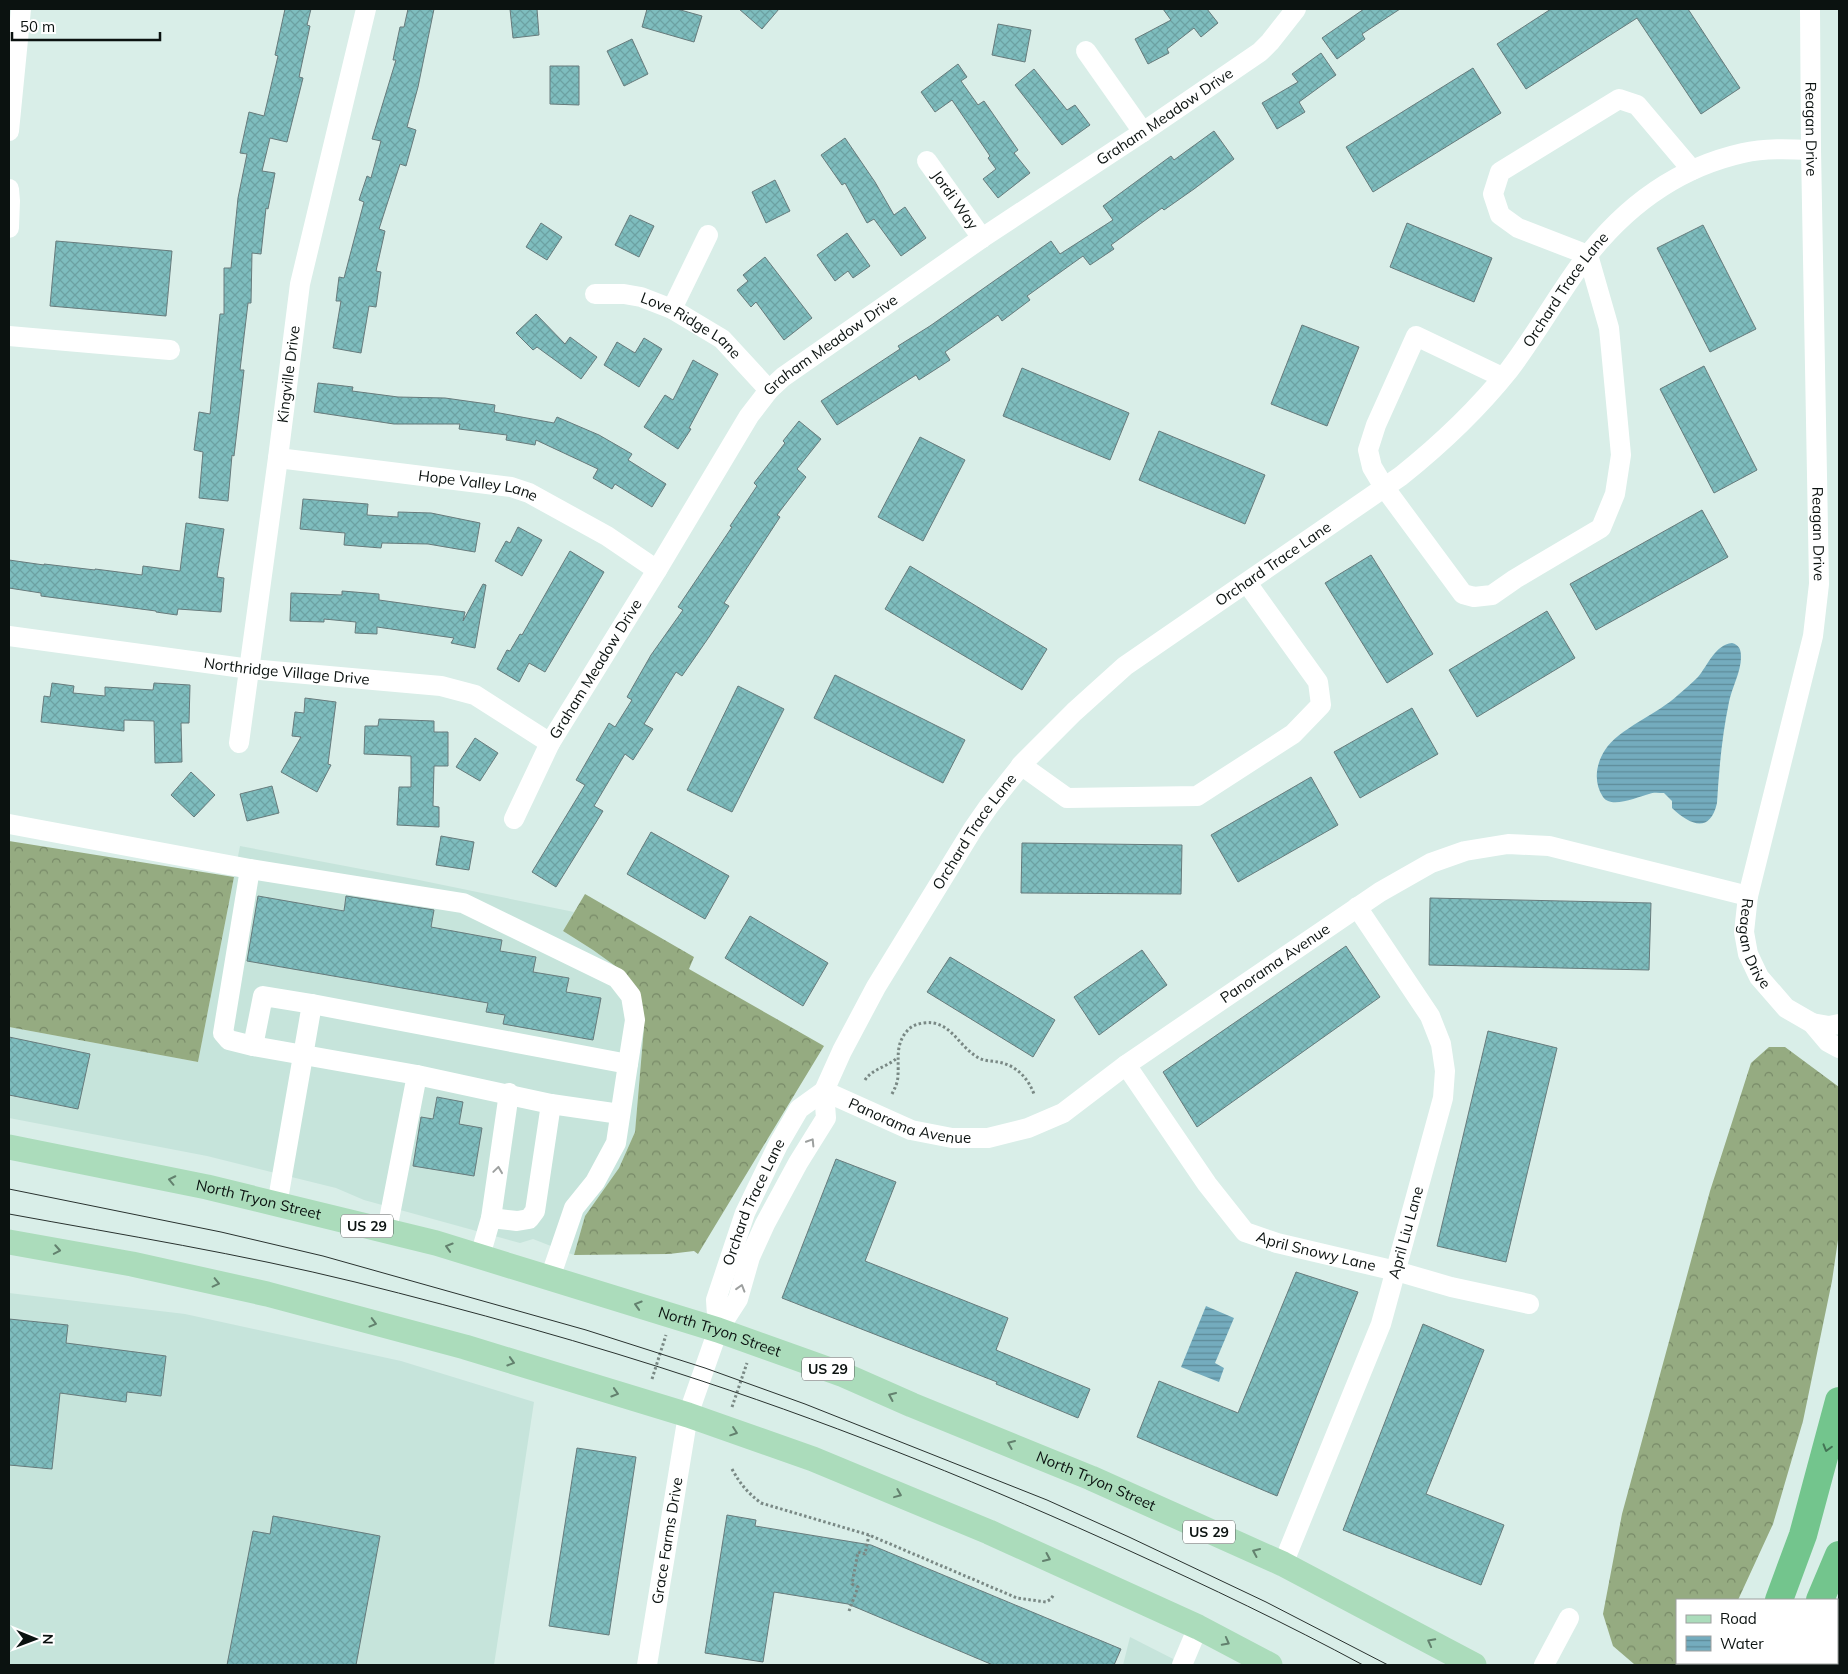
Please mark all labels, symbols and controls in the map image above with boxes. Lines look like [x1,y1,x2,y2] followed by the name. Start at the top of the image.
[12,10,160,42] scale bar
[20,17,55,36] text: 50 m
[1093,63,1237,169] street label: Graham Meadow Drive
[1802,82,1821,176] street label: Reagan Drive
[928,167,983,233] street label: Jordi Way
[1518,228,1612,351] street label: Orchard Trace Lane
[638,288,745,362] street label: Love Ridge Lane
[759,290,901,399] street label: Graham Meadow Drive
[273,324,304,424] street label: Kingville Drive
[417,466,542,505] street label: Hope Valley Lane
[1808,487,1829,581] street label: Reagan Drive
[1211,517,1334,610] street label: Orchard Trace Lane
[545,595,646,742] street label: Graham Meadow Drive
[203,653,370,689] street label: Northridge Village Drive
[928,769,1020,893] street label: Orchard Trace Lane
[1735,897,1775,993] street label: Reagan Drive
[1216,919,1333,1007] street label: Panorama Avenue
[846,1093,971,1147] street label: Panorama Avenue
[718,1135,789,1268] street label: Orchard Trace Lane
[805,1138,815,1147] one-way arrow
[492,1165,503,1173] one-way arrow
[167,1175,176,1186] one-way arrow
[194,1175,323,1224] street label: North Tryon Street
[1384,1184,1427,1281] street label: April Liu Lane
[341,1214,393,1238] road number: US 29
[1254,1227,1378,1275] street label: April Snowy Lane
[445,1243,453,1253] one-way arrow
[52,1245,61,1255] one-way arrow
[211,1277,220,1288] one-way arrow
[736,1284,746,1292] one-way arrow
[634,1301,642,1311] one-way arrow
[656,1302,784,1361] street label: North Tryon Street
[369,1317,378,1328] one-way arrow
[507,1356,515,1366] one-way arrow
[802,1358,854,1380] road number: US 29
[610,1387,618,1397] one-way arrow
[888,1391,897,1402] one-way arrow
[729,1426,738,1436] one-way arrow
[1007,1439,1016,1450] one-way arrow
[1822,1444,1833,1452] one-way arrow
[1034,1447,1159,1515] street label: North Tryon Street
[647,1476,687,1605] street label: Grace Farms Drive
[893,1488,902,1499] one-way arrow
[1183,1520,1235,1544] road number: US 29
[1252,1548,1261,1559] one-way arrow
[1042,1552,1051,1562] one-way arrow
[1676,1599,1838,1664] legend
[1720,1609,1757,1628] text: Road
[10,1614,60,1664] north arrow
[39,1634,57,1645] text: N
[1720,1634,1764,1653] text: Water
[1221,1636,1230,1646] one-way arrow
[1428,1638,1437,1648] one-way arrow

